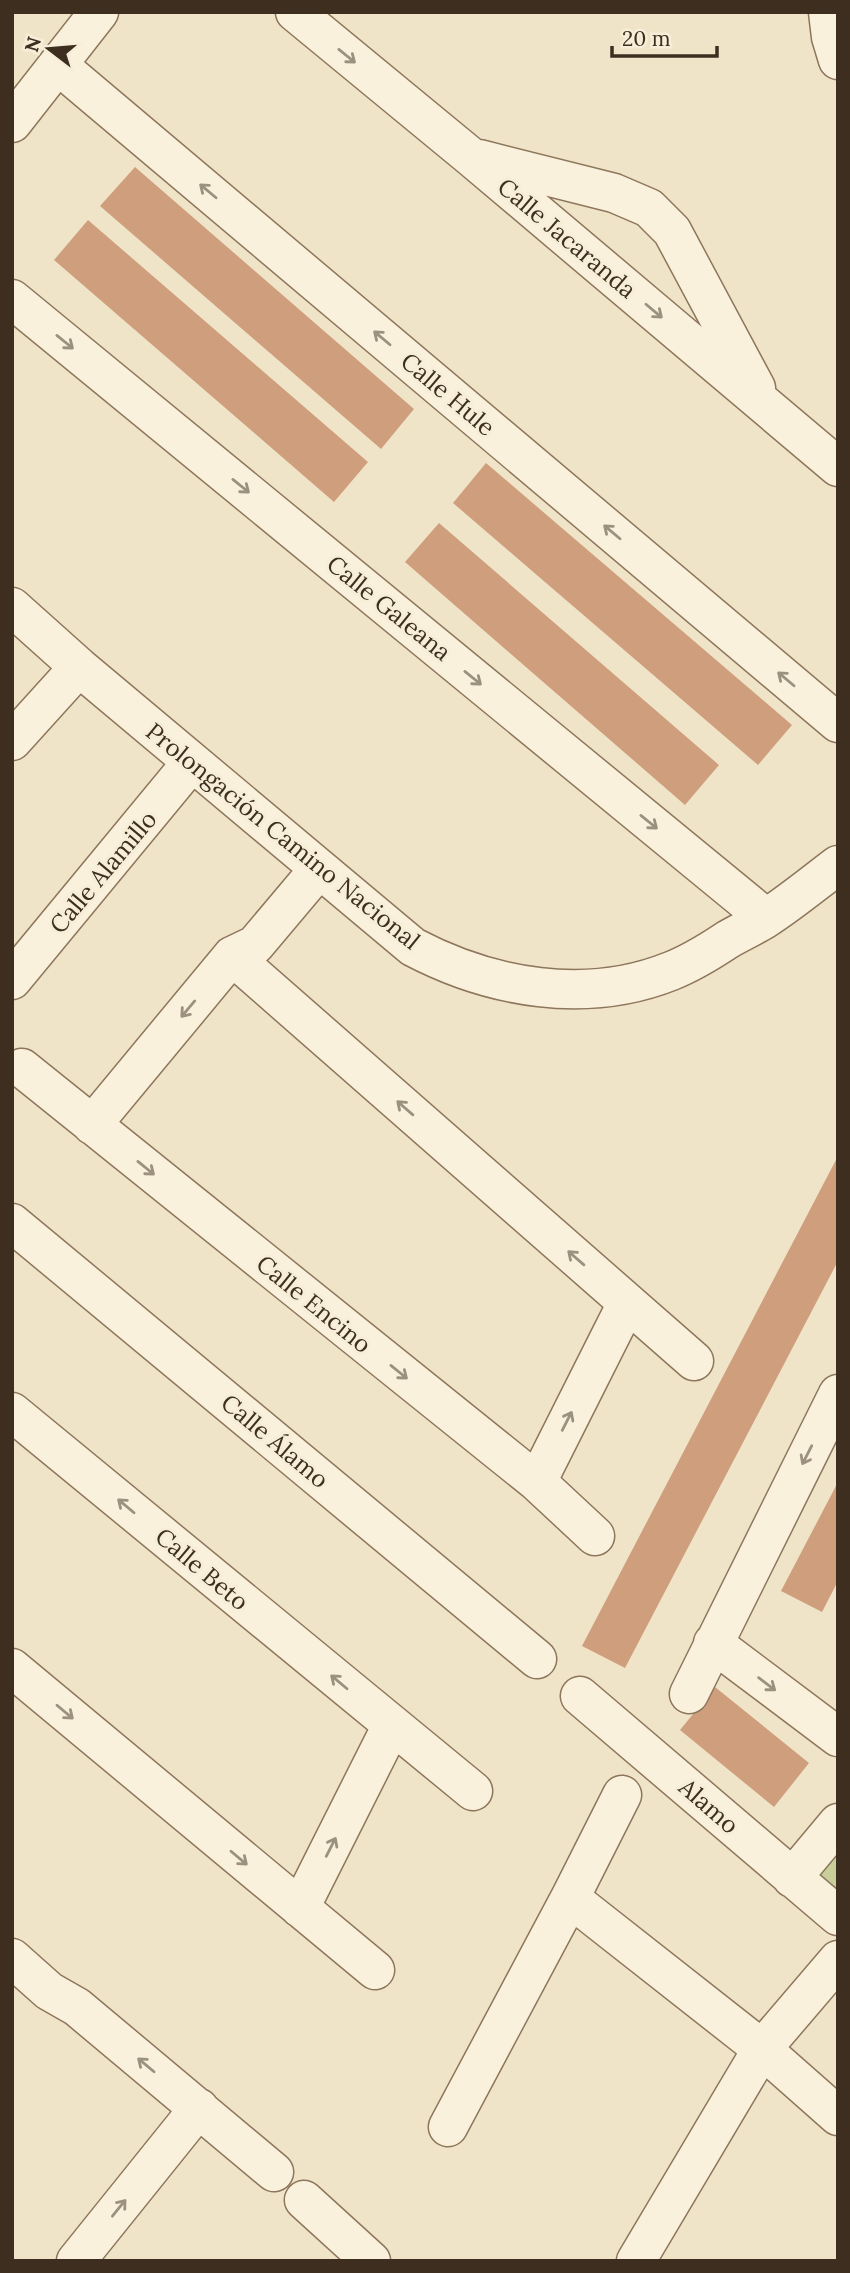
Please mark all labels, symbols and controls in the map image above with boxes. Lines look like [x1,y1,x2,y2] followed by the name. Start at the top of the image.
[14,14,84,84] north arrow
[612,14,717,58] scale bar
[622,25,671,52] text: 20 m
[19,34,46,55] text: N
[338,48,356,63] one-way arrow
[491,171,643,305] street label: Calle Jacaranda
[199,183,217,199] one-way arrow
[644,303,662,319] one-way arrow
[373,330,391,346] one-way arrow
[56,334,74,350] one-way arrow
[394,346,502,442] street label: Calle Hule
[231,479,249,494] one-way arrow
[603,524,621,540] one-way arrow
[321,548,457,668] street label: Calle Galeana
[464,670,482,685] one-way arrow
[777,671,795,687] one-way arrow
[140,716,426,956] street label: Prolongación Camino Nacional
[43,804,163,940] street label: Calle Alamillo
[639,814,657,830] one-way arrow
[180,999,196,1017] one-way arrow
[396,1100,414,1116] one-way arrow
[136,1160,154,1175] one-way arrow
[250,1248,378,1360] street label: Calle Encino
[567,1250,585,1266] one-way arrow
[390,1364,408,1379] one-way arrow
[215,1387,335,1495] street label: Calle Álamo
[561,1412,575,1432] one-way arrow
[800,1444,814,1465] one-way arrow
[117,1498,135,1514] one-way arrow
[149,1521,255,1617] street label: Calle Beto
[330,1674,348,1690] one-way arrow
[758,1676,777,1691] one-way arrow
[55,1704,73,1720] one-way arrow
[672,1771,745,1840] street label: Alamo
[324,1837,338,1858] one-way arrow
[230,1850,248,1866] one-way arrow
[138,2057,156,2072] one-way arrow
[111,2199,126,2217] one-way arrow

